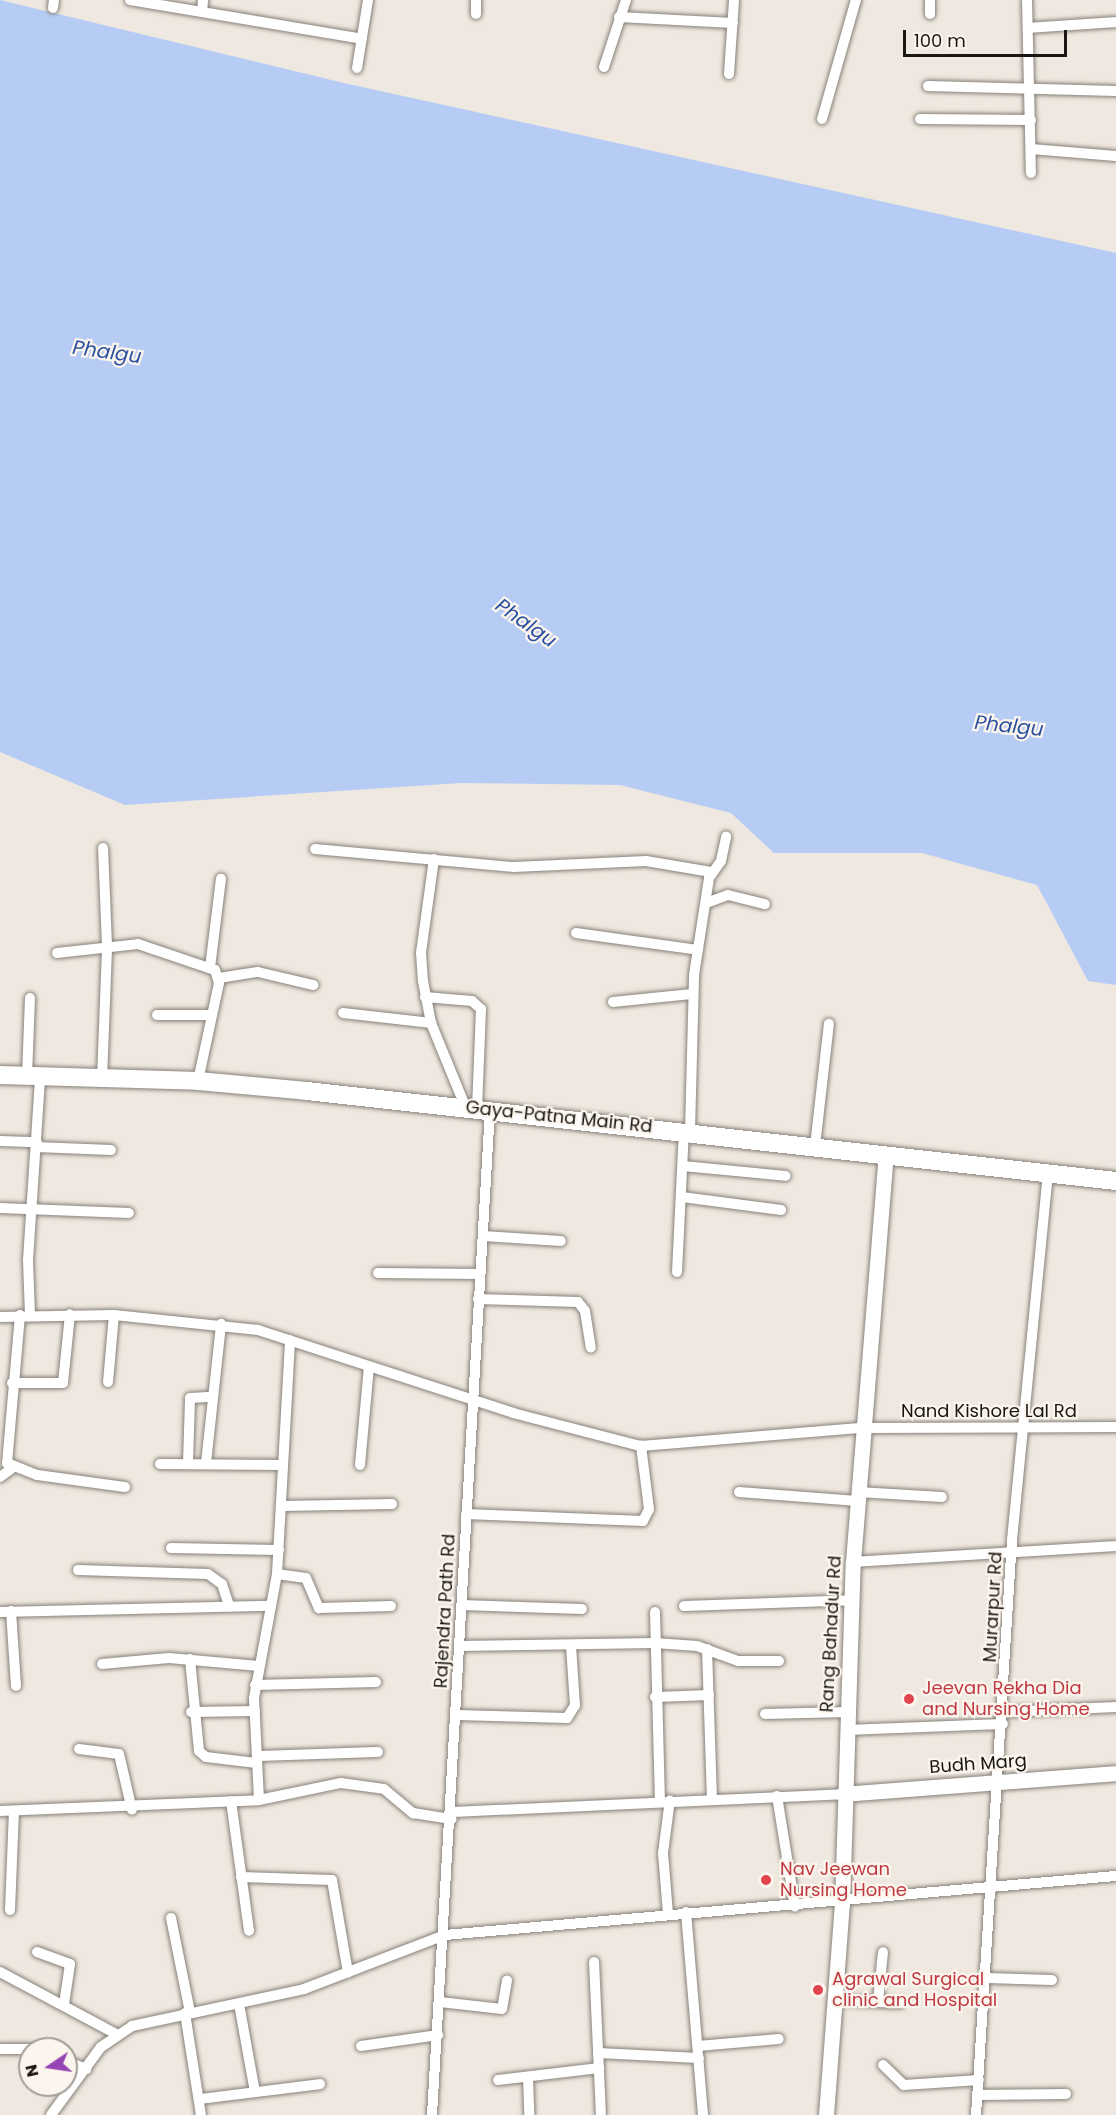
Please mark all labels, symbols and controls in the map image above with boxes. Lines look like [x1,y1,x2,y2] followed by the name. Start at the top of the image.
[906,18,1070,56] scale bar
[914,28,966,53] text: 100 m
[71,335,143,369] water label: Phalgu
[491,593,561,653] water label: Phalgu
[973,710,1045,742] water label: Phalgu
[465,1096,653,1138] street label: Gaya-Patna Main Rd
[901,1400,1077,1422] street label: Nand Kishore Lal Rd
[430,1533,460,1689] street label: Rajendra Path Rd
[979,1551,1007,1663] street label: Murarpur Rd
[816,1555,846,1713] street label: Rang Bahadur Rd
[922,1678,1090,1720] place label: Jeevan Rekha Dia and Nursing Home
[900,1690,918,1708] marker: Jeevan Rekha Dia and Nursing Home
[929,1750,1027,1778] street label: Budh Marg
[780,1859,907,1902] place label: Nav Jeewan Nursing Home
[757,1871,775,1889] marker: Nav Jeewan Nursing Home
[832,1969,997,2012] place label: Agrawal Surgical clinic and Hospital
[809,1981,827,1999] marker: Agrawal Surgical clinic and Hospital
[18,2037,78,2097] north arrow
[19,2062,44,2079] text: N

